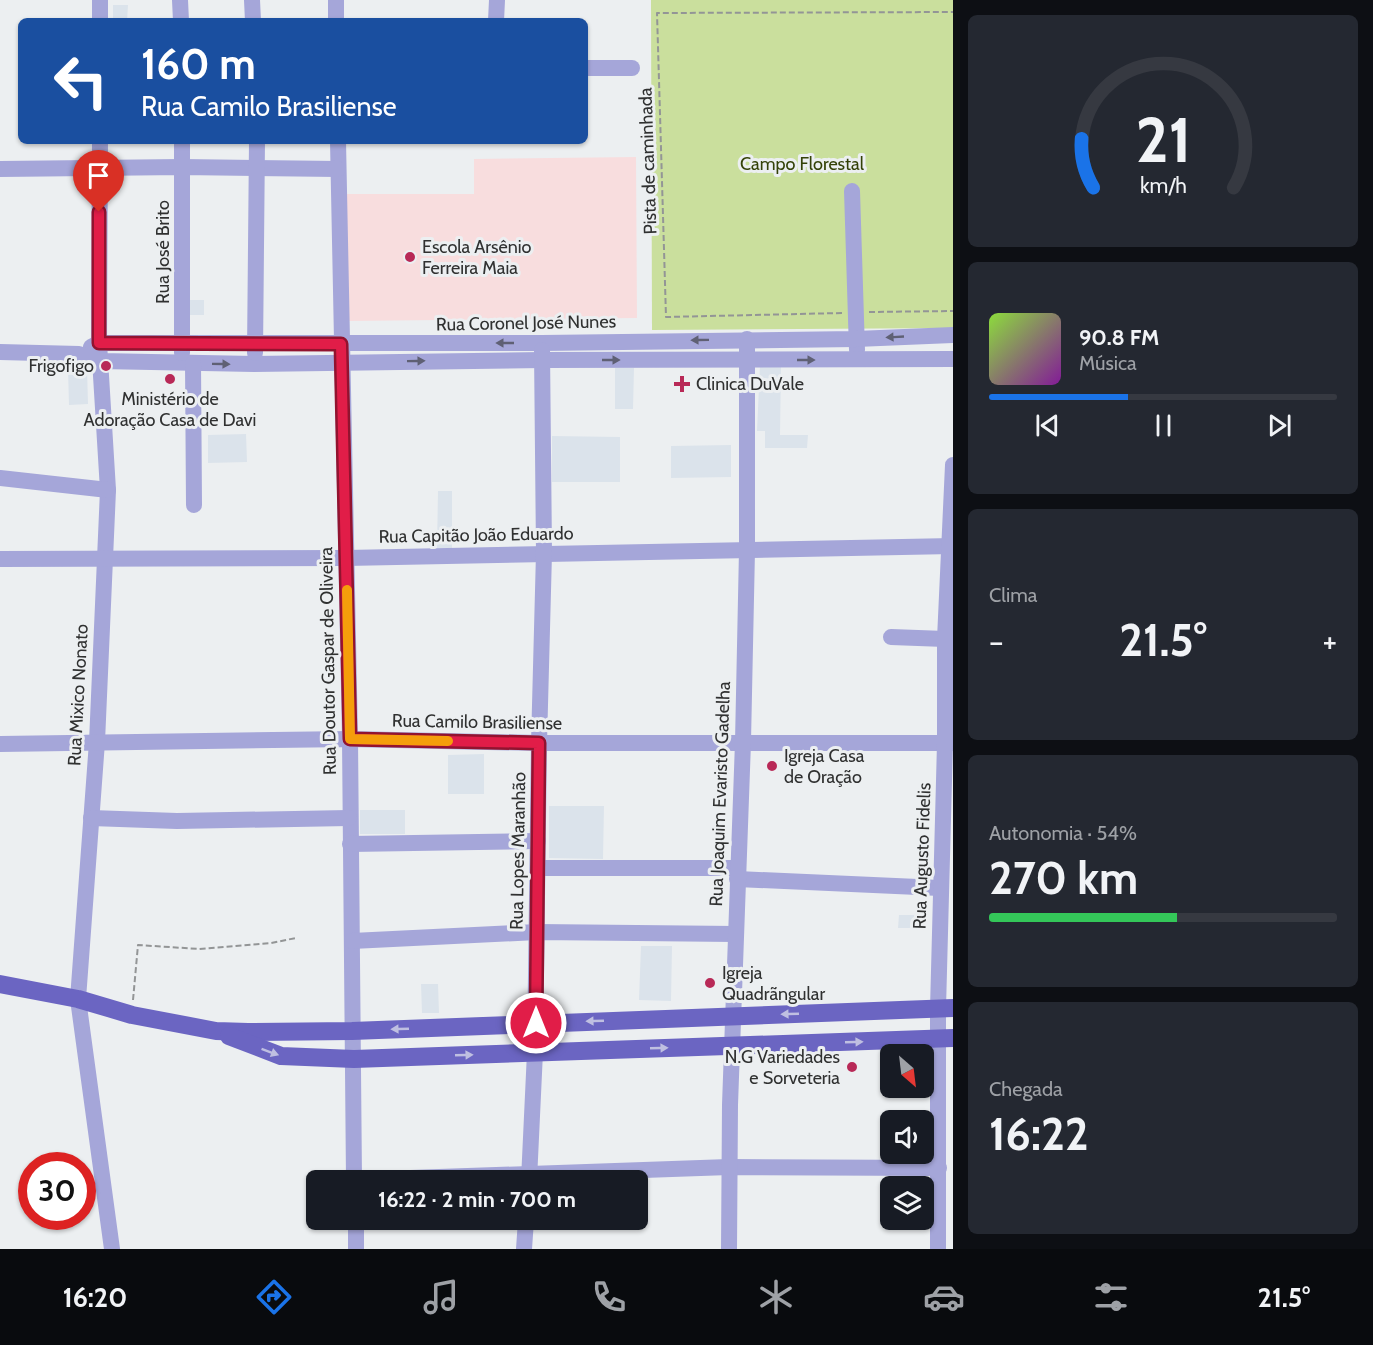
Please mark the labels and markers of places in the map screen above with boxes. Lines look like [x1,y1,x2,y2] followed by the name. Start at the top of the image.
[73,150,124,212] pin
[422,236,532,279] place label: Escola Arsênio Ferreira Maia
[403,250,417,264] marker: Escola Arsênio Ferreira Maia
[28,355,94,377] place label: Frigofigo
[99,359,113,373] marker: Frigofigo
[163,372,177,386] marker: Ministério de Adoração Casa de Davi
[696,373,804,395] place label: Clinica DuVale
[673,375,691,393] marker: Clinica DuVale
[84,388,256,431] place label: Ministério de Adoração Casa de Davi
[784,745,865,788] place label: Igreja Casa de Oração
[765,759,779,773] marker: Igreja Casa de Oração
[722,962,825,1005] place label: Igreja Quadrãngular
[703,976,717,990] marker: Igreja Quadrãngular
[725,1046,840,1089] place label: N.G Variedades e Sorveteria
[845,1060,859,1074] marker: N.G Variedades e Sorveteria

